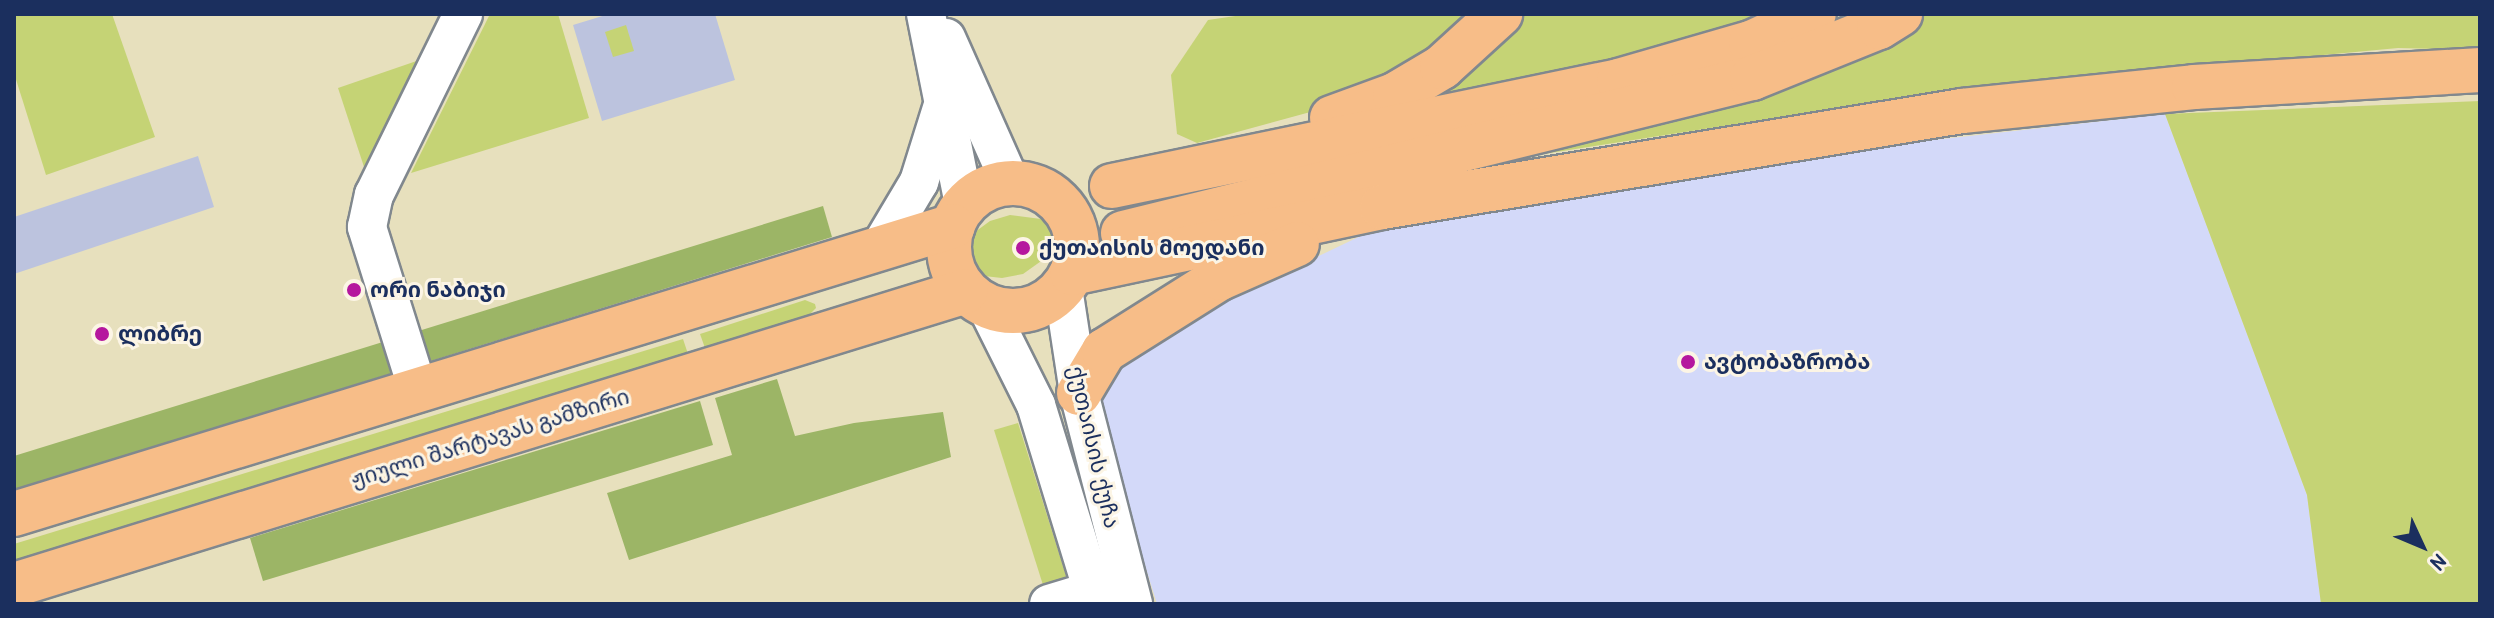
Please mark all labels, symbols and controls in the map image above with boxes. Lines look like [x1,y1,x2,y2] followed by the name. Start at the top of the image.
[1039,235,1265,261] place label: ქუთაისის მოედანი
[1014,239,1032,257] marker: ქუთაისის მოედანი
[370,277,506,303] place label: ორი ნაბიჯი
[345,281,363,299] marker: ორი ნაბიჯი
[118,321,202,347] place label: ლიბრე
[93,325,111,343] marker: ლიბრე
[1704,349,1870,375] place label: ავტობაზრობა
[1679,353,1697,371] marker: ავტობაზრობა
[1062,363,1126,531] street label: ქუთაისის ქუჩა
[348,383,632,493] street label: ჟიული შარტავას გამზირი
[2382,506,2462,586] north arrow
[2424,548,2454,577] text: N

